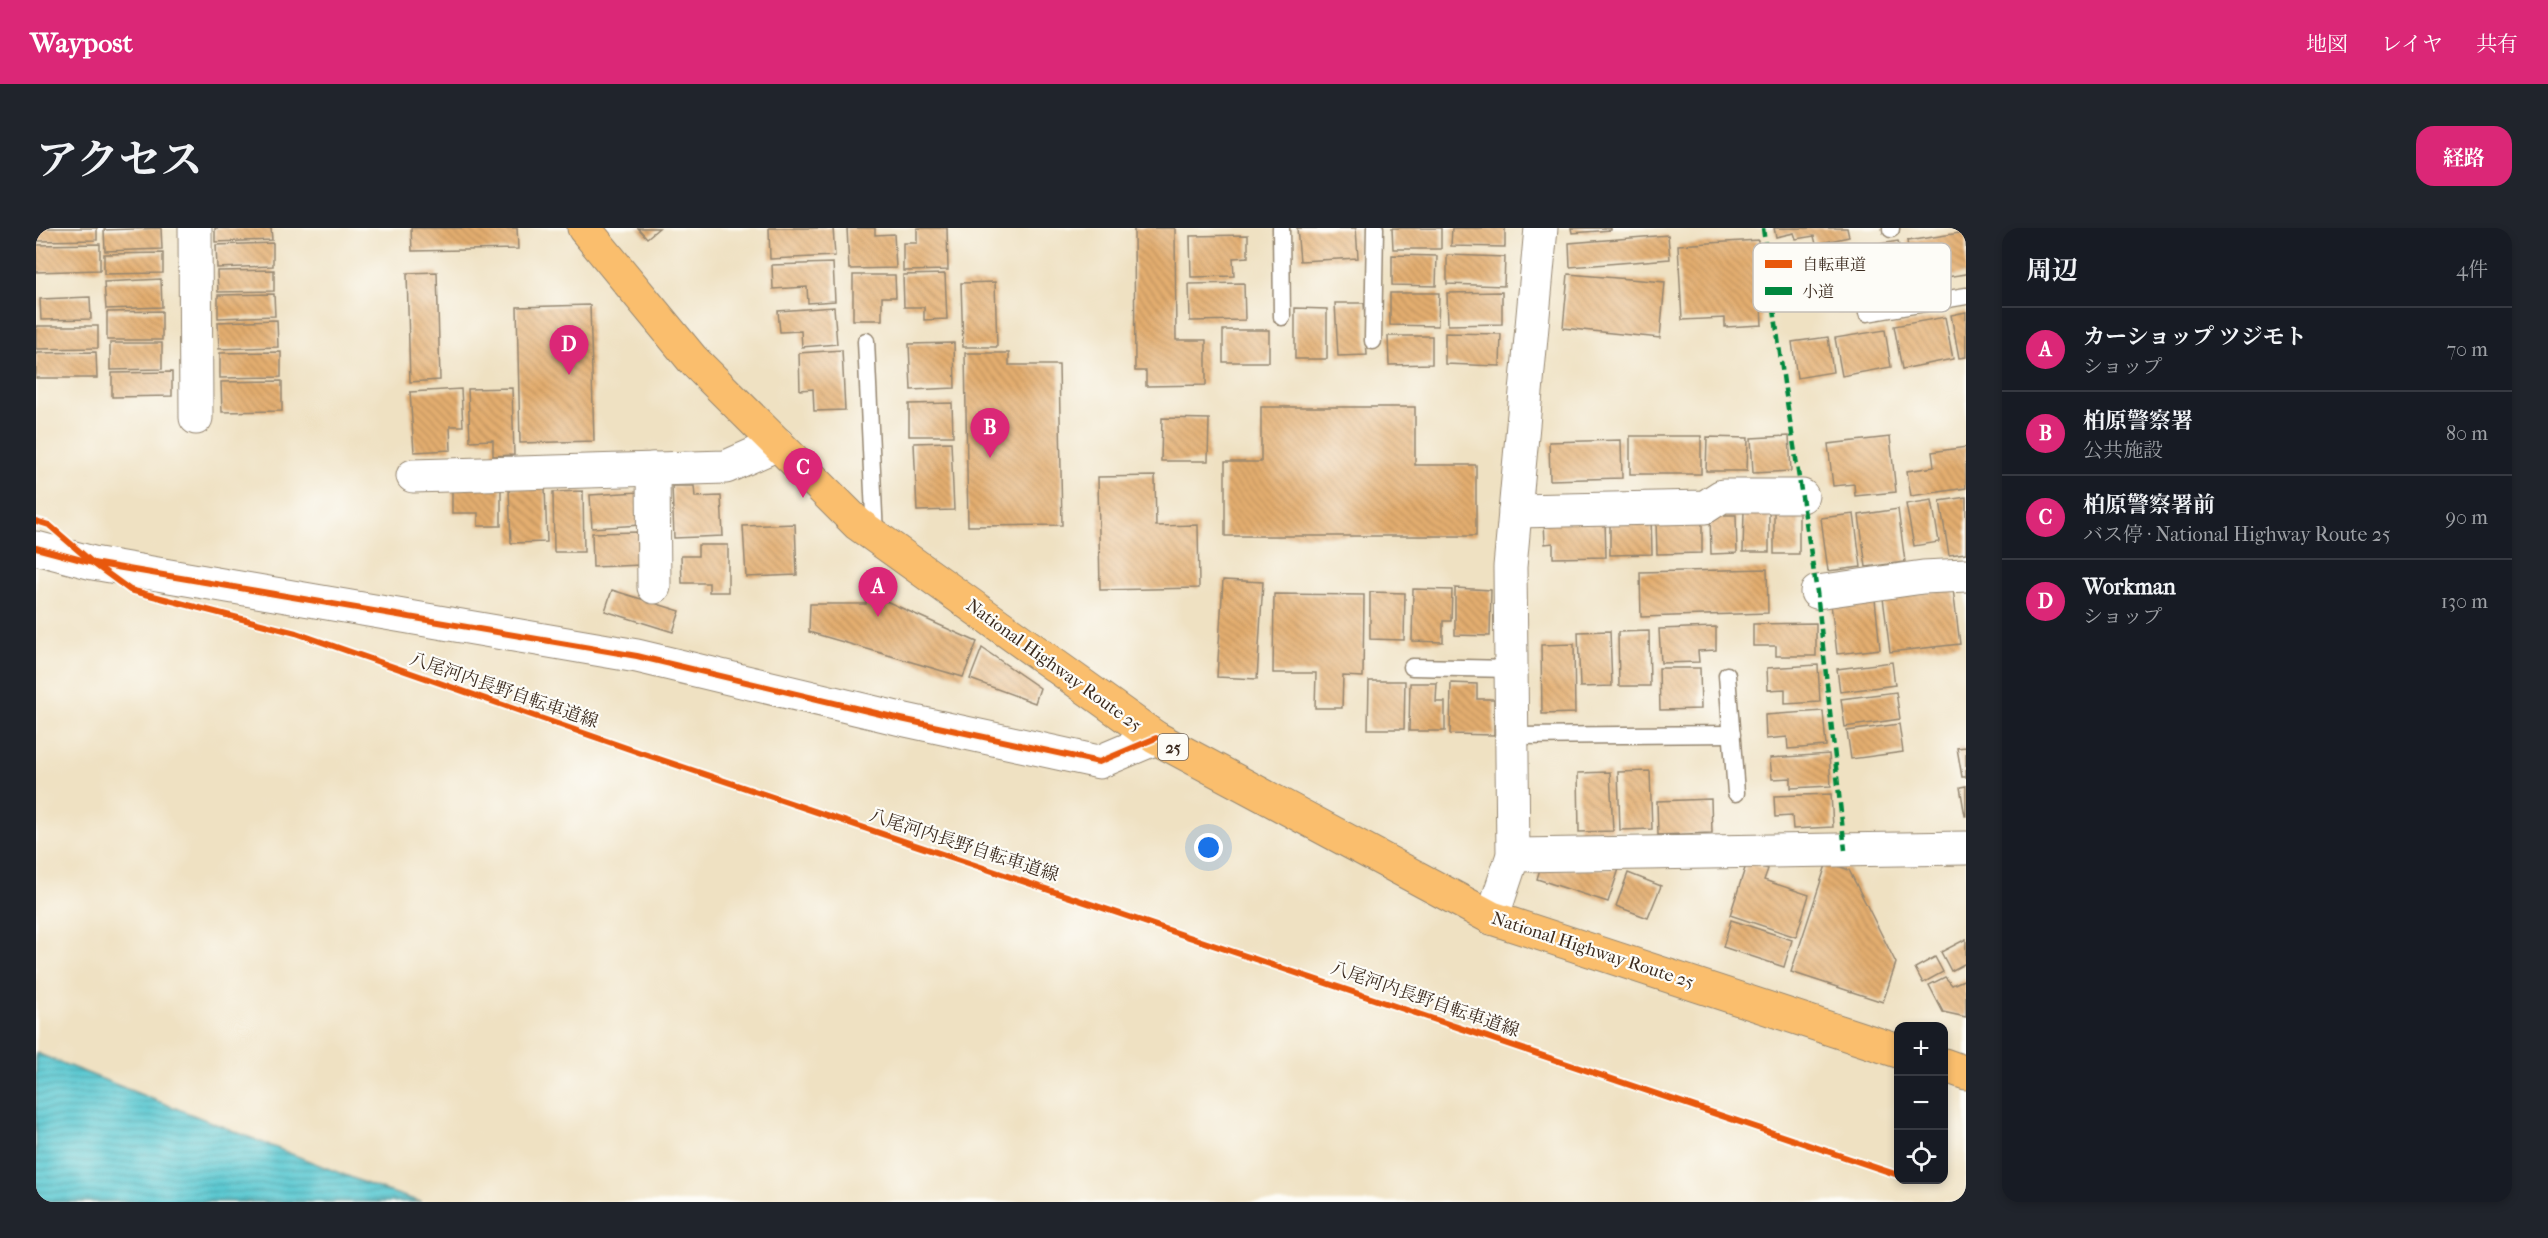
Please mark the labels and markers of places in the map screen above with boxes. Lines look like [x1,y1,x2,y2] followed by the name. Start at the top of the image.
[550,326,588,375] pin: D
[970,408,1010,458] pin: B
[784,448,822,498] pin: C
[858,568,898,617] pin: A

